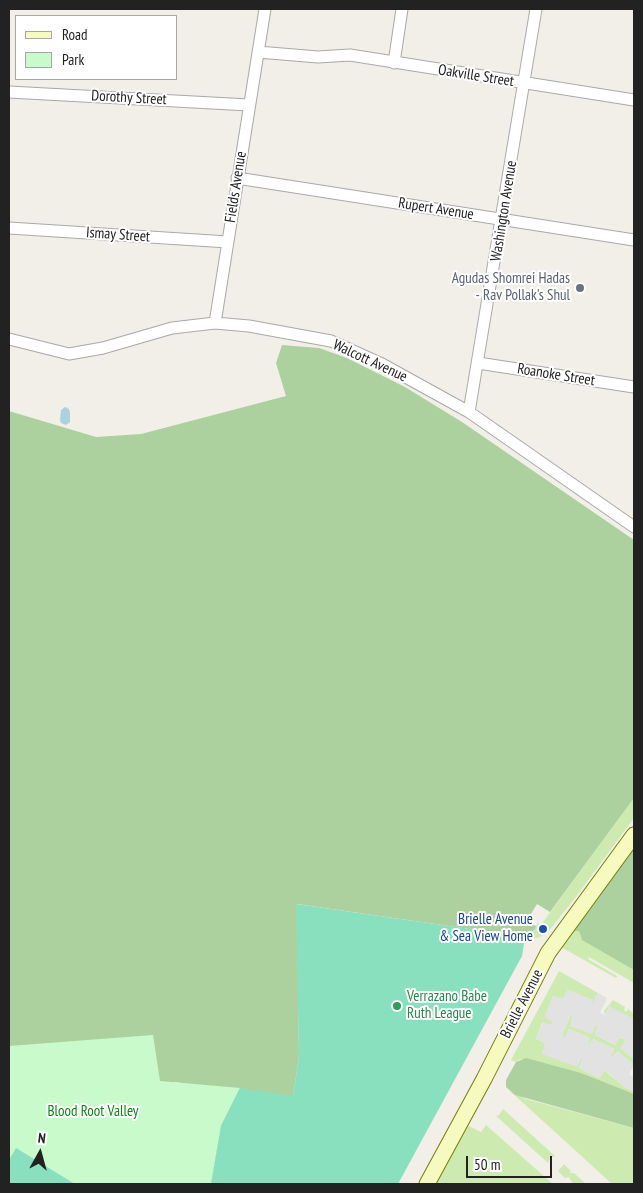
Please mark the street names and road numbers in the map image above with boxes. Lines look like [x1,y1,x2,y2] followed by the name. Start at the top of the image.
[437,61,515,91] street label: Oakville Street
[91,87,167,109] street label: Dorothy Street
[221,150,251,224] street label: Fields Avenue
[487,159,521,263] street label: Washington Avenue
[397,194,475,224] street label: Rupert Avenue
[85,224,151,246] street label: Ismay Street
[330,336,410,386] street label: Walcott Avenue
[516,360,596,390] street label: Roanoke Street
[497,967,547,1041] street label: Brielle Avenue

